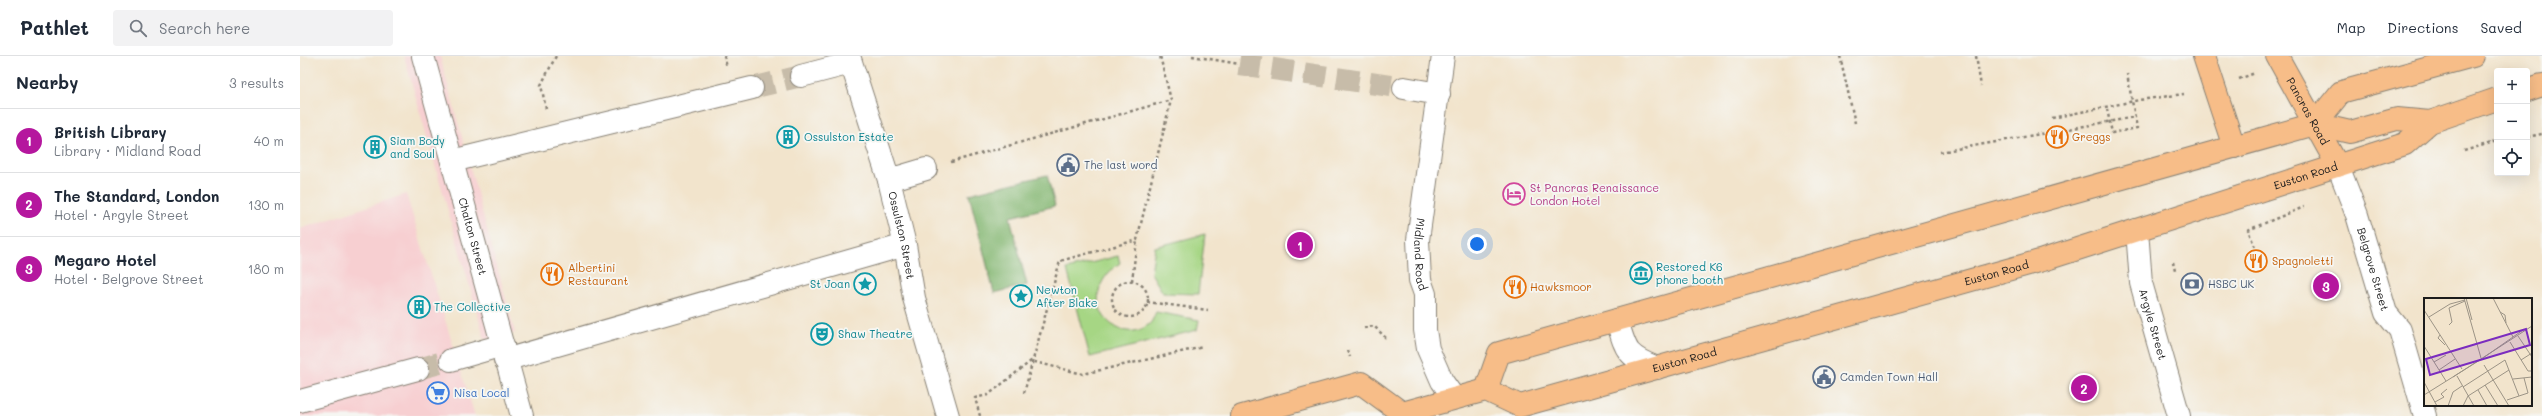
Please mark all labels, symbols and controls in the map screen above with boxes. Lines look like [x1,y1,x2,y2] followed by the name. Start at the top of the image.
[113,10,393,46] search box
[20,15,89,40] text: Pathlet
[127,17,149,39] icon: search
[159,18,250,38] text: Search here
[2337,18,2365,37] text: Map
[2387,18,2458,37] text: Directions
[2480,18,2522,37] text: Saved
[2494,68,2530,176] map controls
[2494,68,2530,104] button: +
[16,71,78,93] text: Nearby
[229,74,284,91] text: 3 results
[2283,74,2333,147] street label: Pancras Road
[2494,104,2530,140] button: −
[54,122,167,142] text: British Library
[775,124,801,150] building icon: Ossulston Estate
[2044,124,2070,150] restaurant icon: Greggs
[804,129,894,144] place label: Ossulston Estate
[2072,129,2111,144] place label: Greggs
[26,132,32,149] text: 1
[254,132,284,149] text: 40 m
[390,133,445,161] place label: Siam Body and Soul
[362,134,388,160] building icon: Siam Body and Soul
[2494,140,2530,176] button: locate
[54,142,201,159] text: Library · Midland Road
[1055,152,1081,178] public building icon: The last word
[1084,157,1158,172] place label: The last word
[2272,158,2339,193] street label: Euston Road
[1530,180,1659,208] place label: St Pancras Renaissance London Hotel
[1501,181,1527,207] hotel icon: St Pancras Renaissance London Hotel
[54,186,219,206] text: The Standard, London
[885,190,919,280] street label: Ossulston Street
[25,196,33,213] text: 2
[248,196,284,213] text: 130 m
[455,196,491,277] street label: Chalton Street
[54,206,189,223] text: Hotel · Argyle Street
[1411,217,1431,292] street label: Midland Road
[2354,226,2393,313] street label: Belgrove Street
[1287,230,1313,260] pin: 1
[1467,234,1487,254] your location
[2243,248,2269,274] restaurant icon: Spagnoletti
[54,250,156,270] text: Megaro Hotel
[2272,253,2333,268] place label: Spagnoletti
[1962,256,2030,289] street label: Euston Road
[1656,259,1723,287] place label: Restored K6 phone booth
[25,260,33,277] text: 3
[248,260,284,277] text: 180 m
[568,260,628,288] place label: Albertini Restaurant
[1628,260,1654,286] museum icon: Restored K6 phone booth
[539,261,565,287] restaurant icon: Albertini Restaurant
[54,270,204,287] text: Hotel · Belgrove Street
[852,271,878,297] place icon: St Joan
[2179,271,2205,297] bank icon: HSBC UK
[2313,271,2339,301] pin: 3
[1502,274,1528,300] restaurant icon: Hawksmoor
[810,276,850,291] place label: St Joan
[2208,276,2255,291] place label: HSBC UK
[1530,279,1592,294] place label: Hawksmoor
[1036,282,1098,310] place label: Newton After Blake
[1008,283,1034,309] place icon: Newton After Blake
[2136,287,2171,362] street label: Argyle Street
[406,294,432,320] building icon: The Collective
[2424,298,2532,406] inset map
[434,299,511,314] place label: The Collective
[809,321,835,347] theatre icon: Shaw Theatre
[838,326,913,341] place label: Shaw Theatre
[1650,343,1718,376] street label: Euston Road
[1811,364,1837,390] public building icon: Camden Town Hall
[1840,369,1938,384] place label: Camden Town Hall
[2071,373,2097,403] pin: 2
[425,380,451,406] supermarket icon: Nisa Local
[454,385,510,400] place label: Nisa Local

